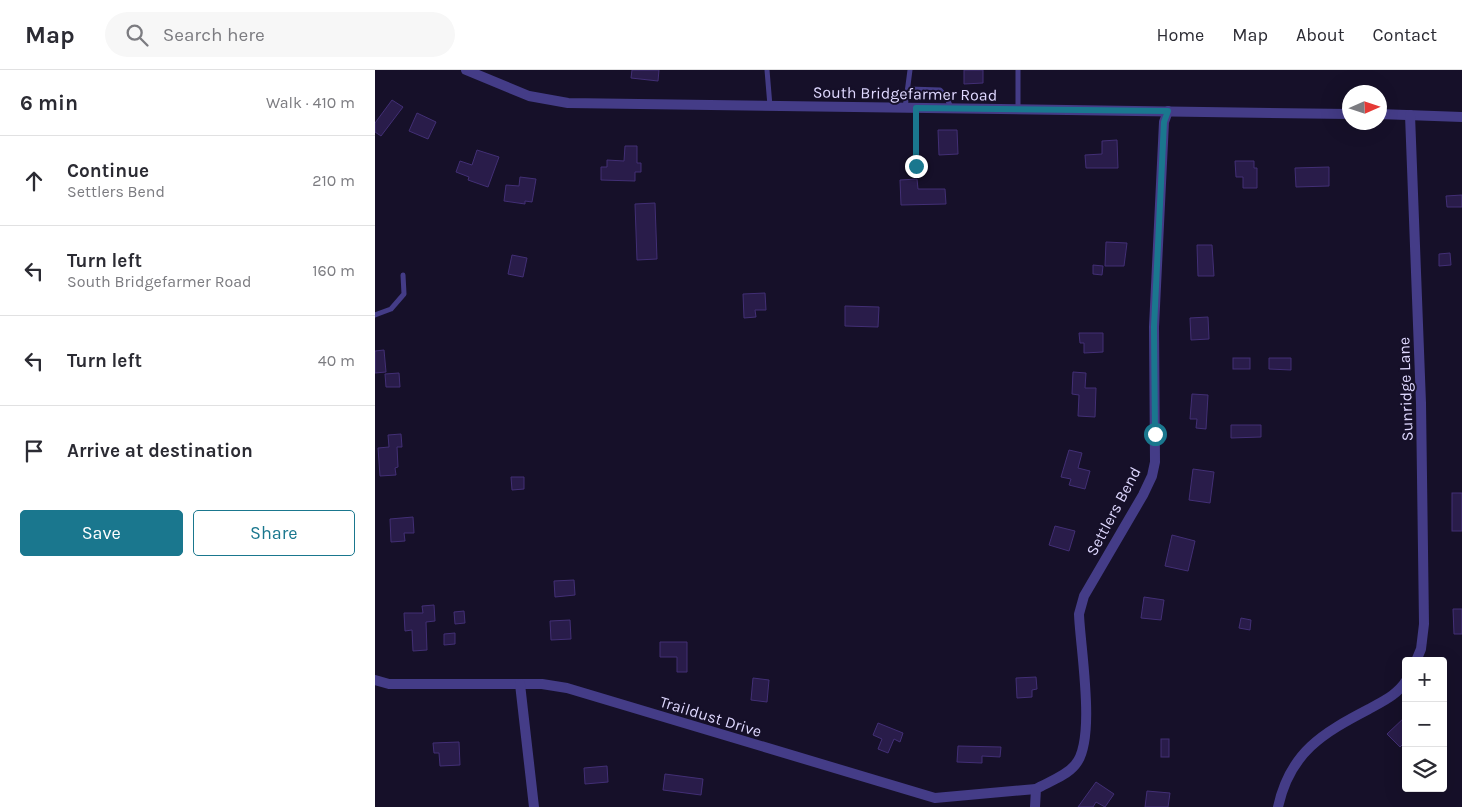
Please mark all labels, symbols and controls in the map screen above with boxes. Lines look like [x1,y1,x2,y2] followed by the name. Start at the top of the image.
[105,12,455,57] search box
[25,21,75,49] text: Map
[123,21,151,49] icon: search
[163,24,265,46] text: Search here
[1156,24,1204,46] text: Home
[1232,24,1268,46] text: Map
[1296,24,1345,46] text: About
[1373,24,1437,46] text: Contact
[813,82,997,105] street label: South Bridgefarmer Road
[1342,85,1387,130] north arrow
[20,91,78,115] text: 6 min
[266,93,355,112] text: Walk · 410 m
[905,155,928,178] route end
[67,160,149,182] text: Continue
[20,167,48,195] icon: ahead
[312,171,355,190] text: 210 m
[67,182,165,201] text: Settlers Bend
[67,250,142,272] text: Turn left
[20,257,48,285] icon: left
[312,261,355,280] text: 160 m
[67,272,251,291] text: South Bridgefarmer Road
[1394,337,1417,441] street label: Sunridge Lane
[20,347,48,375] icon: left
[67,350,142,372] text: Turn left
[318,351,355,370] text: 40 m
[1144,423,1167,446] route start
[20,437,48,465] icon: arrive
[67,440,253,462] text: Arrive at destination
[1082,464,1145,559] street label: Settlers Bend
[20,510,183,556] button: Save
[193,510,355,556] button: Share
[1402,657,1447,792] map controls
[1402,657,1447,702] button: +
[658,692,764,741] street label: Traildust Drive
[1402,702,1447,747] button: −
[1402,747,1447,792] button: layers

